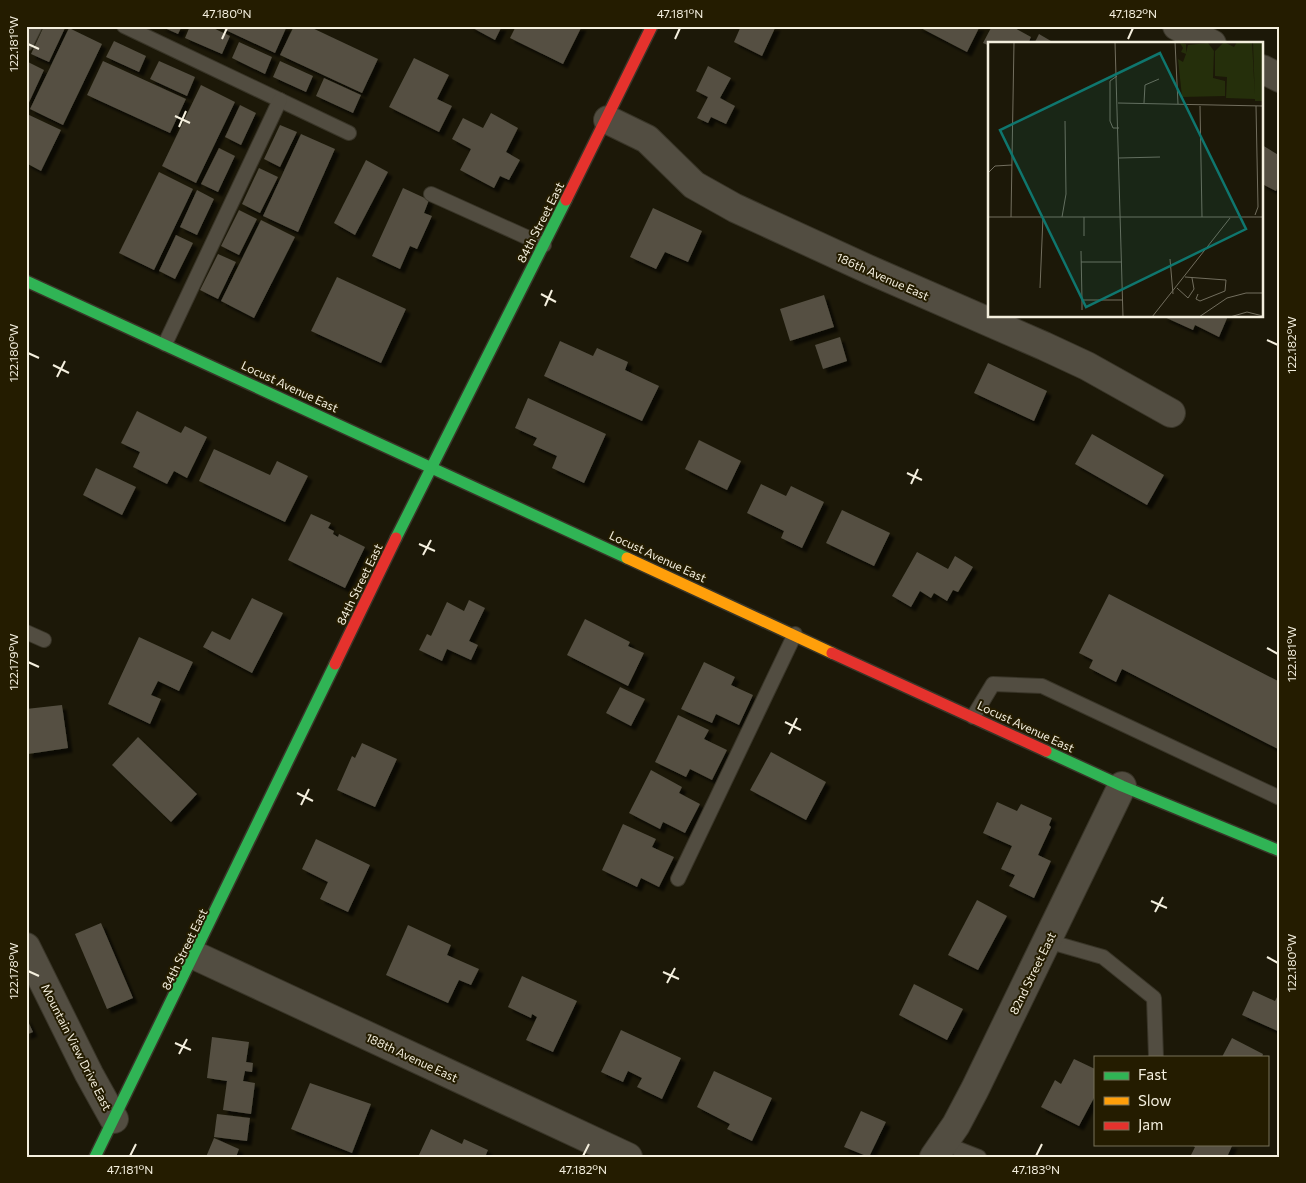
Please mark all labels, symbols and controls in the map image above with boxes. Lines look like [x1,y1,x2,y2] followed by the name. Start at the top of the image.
[202,6,252,20] text: 47.180°N
[657,6,703,20] text: 47.181°N
[1109,6,1157,20] text: 47.182°N
[6,16,20,72] text: 122.181°W
[988,42,1264,318] inset map
[514,179,566,265] street label: 84th Street East
[835,249,932,303] street label: 186th Avenue East
[1284,316,1298,374] text: 122.182°W
[6,324,20,382] text: 122.180°W
[239,357,341,415] street label: Locust Avenue East
[607,527,709,585] street label: Locust Avenue East
[333,541,385,627] street label: 84th Street East
[1284,626,1298,682] text: 122.181°W
[6,634,20,690] text: 122.179°W
[975,697,1077,755] street label: Locust Avenue East
[158,906,210,992] street label: 84th Street East
[1006,929,1058,1017] street label: 82nd Street East
[1284,934,1298,992] text: 122.180°W
[6,943,20,999] text: 122.178°W
[39,981,115,1113] street label: Mountain View Drive East
[364,1030,460,1084] street label: 188th Avenue East
[1094,1056,1268,1146] legend
[1138,1065,1167,1083] text: Fast
[1138,1091,1171,1109] text: Slow
[1138,1115,1163,1133] text: Jam
[107,1162,153,1176] text: 47.181°N
[559,1162,607,1176] text: 47.182°N
[1012,1162,1060,1176] text: 47.183°N

